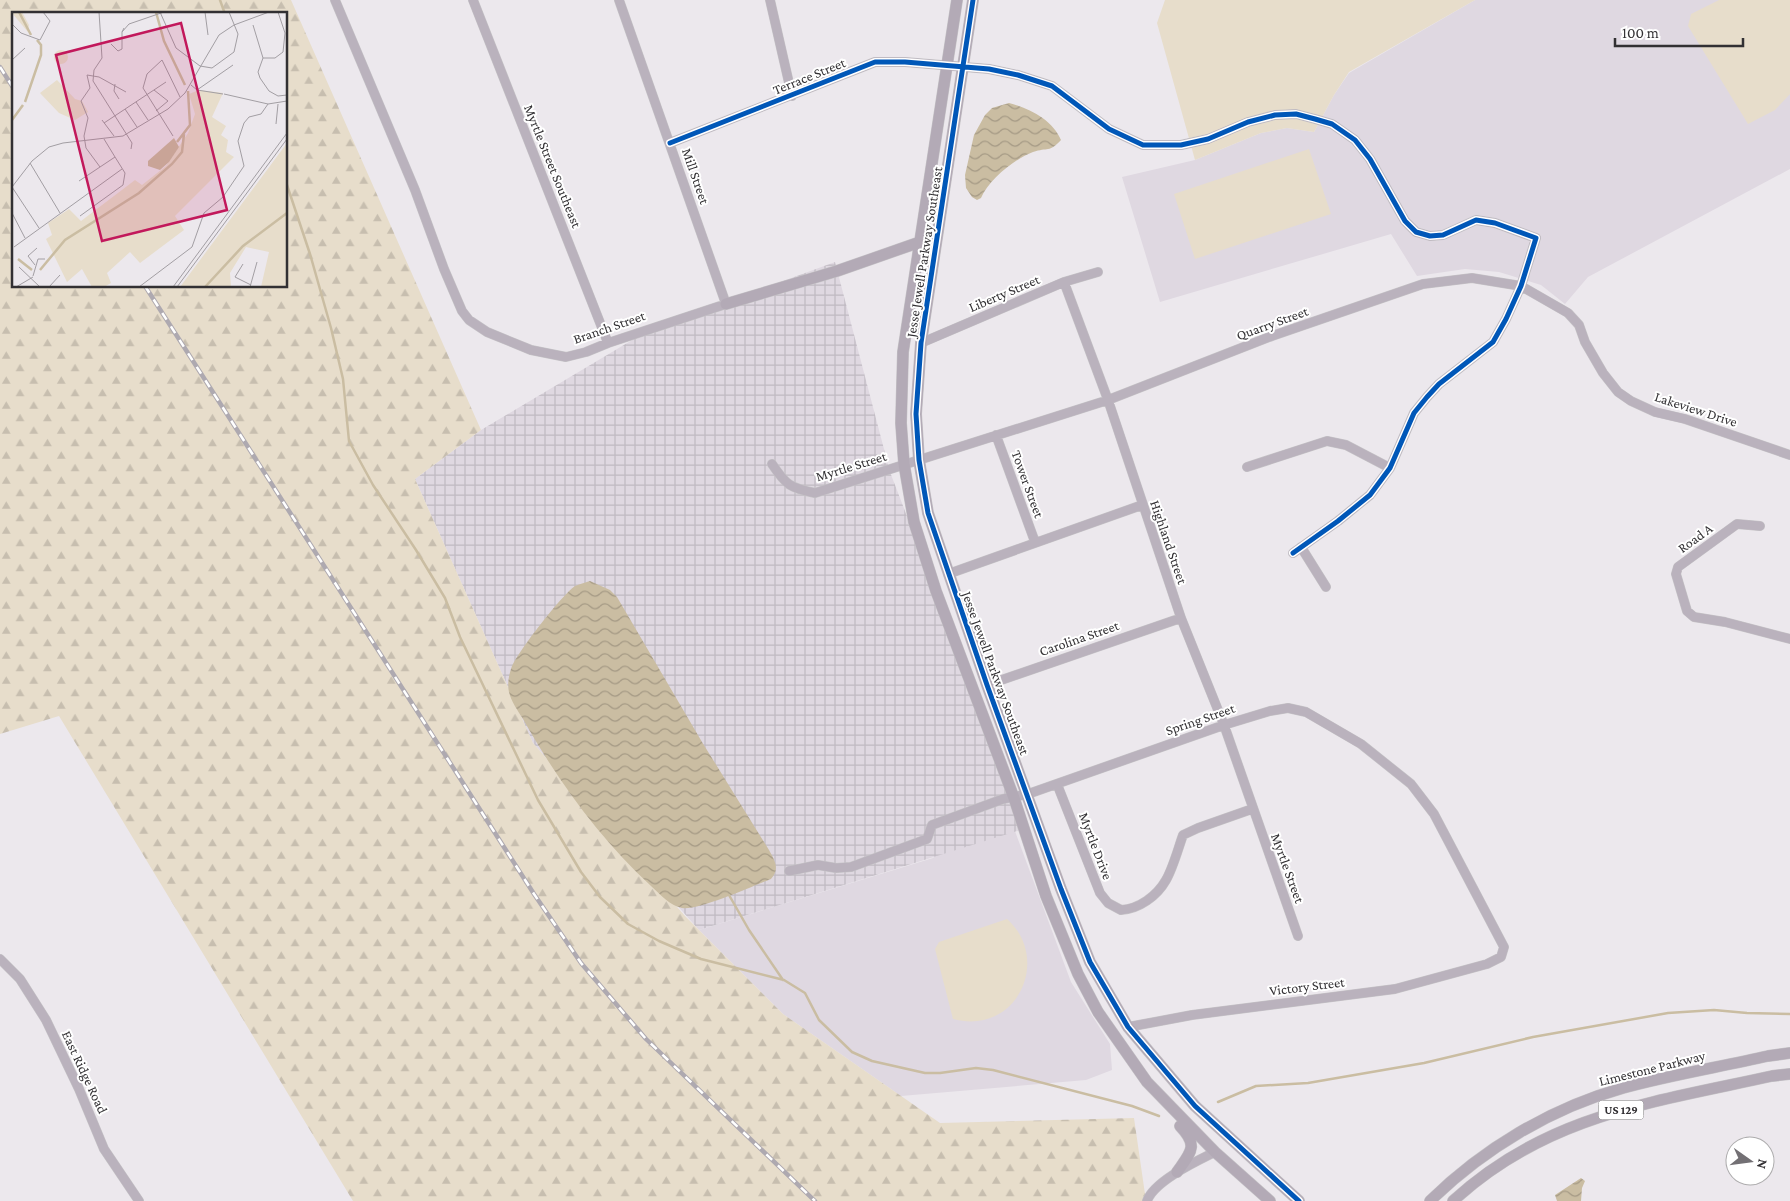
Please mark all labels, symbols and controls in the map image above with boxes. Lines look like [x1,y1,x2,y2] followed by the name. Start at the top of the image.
[12,12,288,288] inset map
[1615,15,1742,47] scale bar
[1622,25,1659,41] text: 100 m
[770,54,848,98] street label: Terrace Street
[521,102,585,230] street label: Myrtle Street Southeast
[679,146,713,206] street label: Mill Street
[902,165,945,341] street label: Jesse Jewell Parkway Southeast
[966,271,1042,315] street label: Liberty Street
[1234,303,1310,343] street label: Quarry Street
[571,307,647,347] street label: Branch Street
[1653,388,1739,430] street label: Lakeview Drive
[814,448,889,484] street label: Myrtle Street
[1008,448,1048,520] street label: Tower Street
[1147,498,1191,586] street label: Highland Street
[1675,520,1715,556] street label: Road A
[958,587,1033,757] street label: Jesse Jewell Parkway Southeast
[1037,617,1121,659] street label: Carolina Street
[1163,700,1237,738] street label: Spring Street
[1076,810,1116,882] street label: Myrtle Drive
[1268,831,1308,905] street label: Myrtle Street
[1269,973,1346,999] street label: Victory Street
[59,1028,111,1117] street label: East Ridge Road
[1597,1047,1707,1089] street label: Limestone Parkway
[1598,1100,1644,1120] road number: US 129
[1725,1136,1775,1186] north arrow
[1754,1158,1772,1171] text: N

